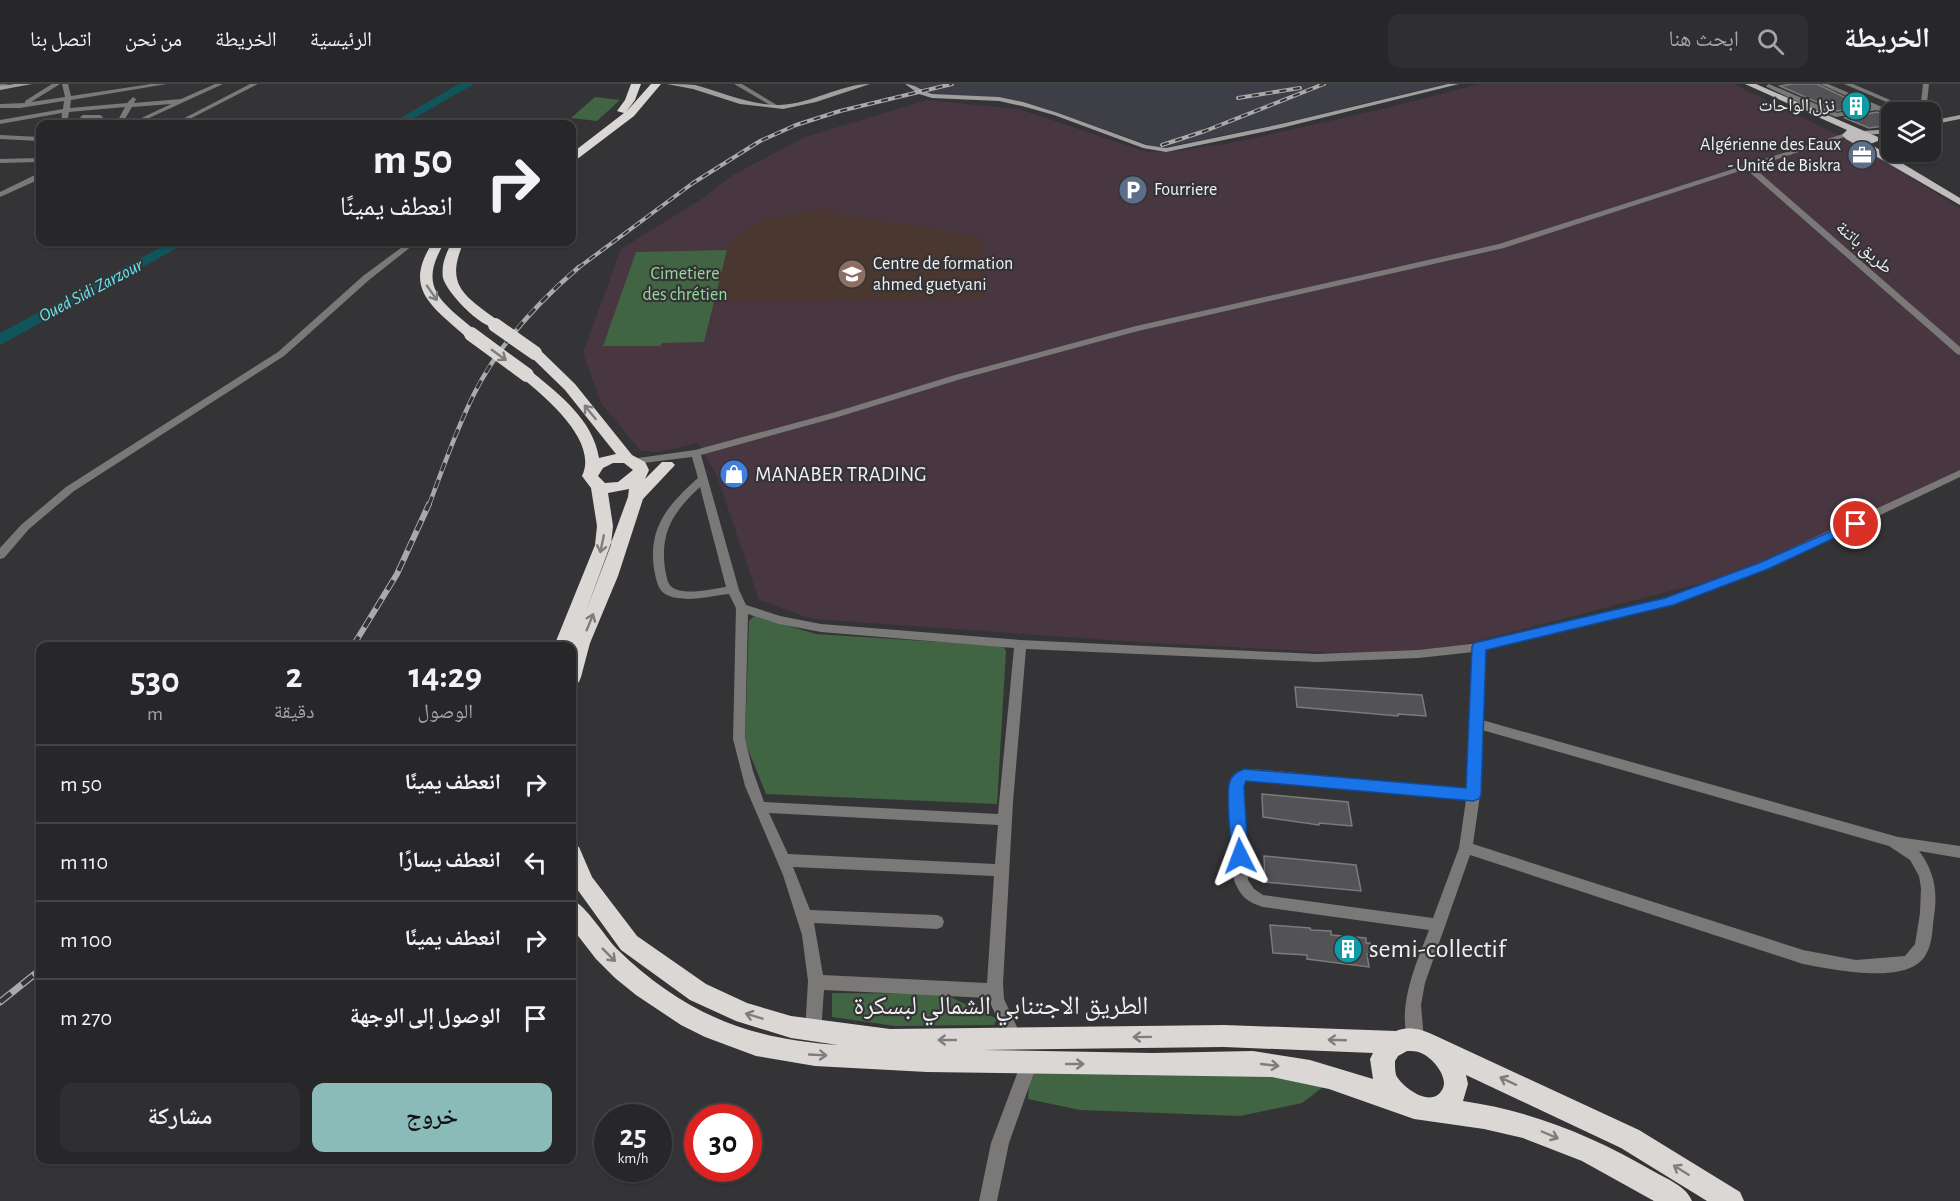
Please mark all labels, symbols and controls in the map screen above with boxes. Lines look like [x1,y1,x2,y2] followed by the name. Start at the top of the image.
[1388,14,1808,68] search box
[1754,25,1787,58] icon: search
[1844,25,1930,53] text: الخريطة
[1668,28,1739,50] text: ابحث هنا
[30,29,92,50] text: اتصل بنا
[125,29,182,50] text: من نحن
[215,29,277,50] text: الخريطة
[310,29,372,50] text: الرئيسية
[1840,90,1872,122] building icon: نزل الواحات
[1758,97,1835,116] place label: نزل الواحات
[1881,102,1941,162] map controls
[1881,102,1941,162] button: layers
[1700,136,1841,175] place label: Algérienne des Eaux - Unité de Biskra
[373,139,453,181] text: 50 m
[1846,139,1878,171] office icon: Algérienne des Eaux - Unité de Biskra
[474,144,552,222] icon: right
[1117,174,1149,206] parking icon: Fourriere
[1154,181,1217,199] place label: Fourriere
[340,193,453,220] text: انعطف يمينًا
[1832,218,1896,278] street label: طريق باتنة
[873,255,1013,294] place label: Centre de formation ahmed guetyani
[36,256,147,326] water label: Oued Sidi Zarzour
[836,258,868,290] school or university icon: Centre de formation ahmed guetyani
[642,265,728,304] park label: Cimetiere des chrétien
[426,284,438,300] one-way arrow
[491,348,507,361] one-way arrow
[583,405,596,421] one-way arrow
[718,458,750,490] shop icon: MANABER TRADING
[755,464,927,485] place label: MANABER TRADING
[1830,498,1881,549] pin
[1839,507,1872,540] icon: arrive
[596,533,607,553] one-way arrow
[585,613,596,631] one-way arrow
[286,658,303,694] text: 2
[408,658,482,694] text: 14:29
[130,663,180,699] text: 530
[274,702,314,722] text: دقيقة
[418,702,473,722] text: الوصول
[147,704,163,724] text: m
[519,768,552,801] icon: right
[404,771,501,793] text: انعطف يمينًا
[60,773,102,795] text: 50 m
[1208,824,1272,888] position arrow
[519,846,552,879] icon: left
[398,849,501,871] text: انعطف يسارًا
[60,851,108,873] text: 110 m
[519,924,552,957] icon: right
[404,927,501,949] text: انعطف يمينًا
[60,929,112,951] text: 100 m
[1332,933,1364,965] building icon: semi-collectif
[1369,936,1508,962] place label: semi-collectif
[601,947,616,962] one-way arrow
[854,993,1148,1026] street label: الطريق الاجتنابي الشمالي لبسكرة
[519,1002,552,1035] icon: arrive
[350,1005,501,1027] text: الوصول إلى الوجهة
[60,1007,112,1029] text: 270 m
[745,1010,764,1021] one-way arrow
[1132,1032,1152,1043] one-way arrow
[937,1034,957,1046] one-way arrow
[1327,1035,1347,1046] one-way arrow
[807,1050,827,1061] one-way arrow
[1065,1058,1085,1070] one-way arrow
[1260,1060,1280,1071] one-way arrow
[1499,1075,1517,1087] one-way arrow
[60,1083,300,1152] button: مشاركة
[312,1083,552,1152] button: خروج
[684,1104,762,1182] speed limit sign: 30
[619,1121,647,1151] text: 25
[1541,1130,1559,1141] one-way arrow
[618,1151,648,1166] text: km/h
[1673,1164,1690,1176] one-way arrow

